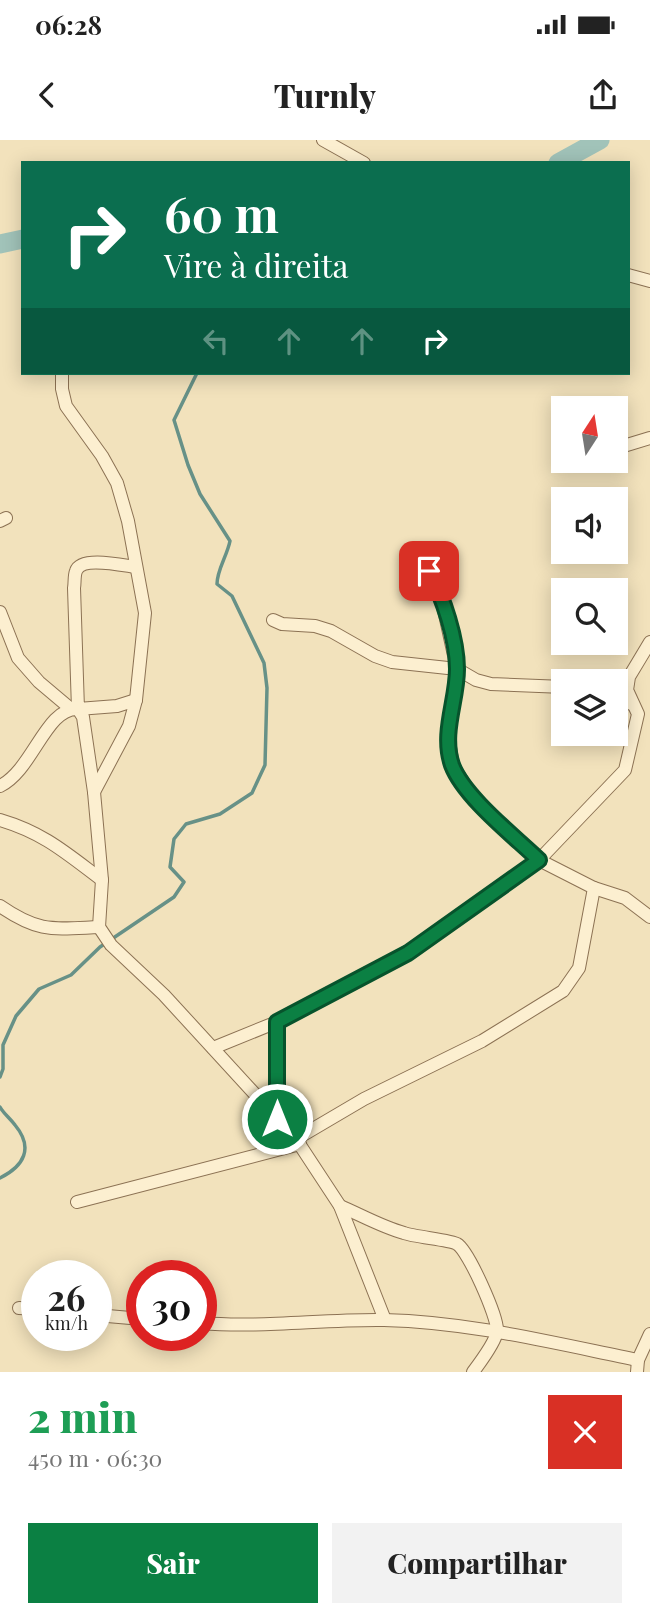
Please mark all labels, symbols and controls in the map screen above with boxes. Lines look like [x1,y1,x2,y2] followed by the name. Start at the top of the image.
[35,7,102,42] text: 06:28
[274,73,376,116] text: Turnly
[28,76,66,114] icon: back
[584,76,622,114] icon: share
[164,180,279,245] text: 60 m
[49,189,140,280] icon: right
[164,243,348,286] text: Vire à direita
[197,322,235,360] icon: left
[270,322,308,360] icon: ahead
[343,322,381,360] icon: ahead
[416,322,454,360] icon: right
[551,396,628,472] north arrow
[551,396,628,746] map controls
[551,487,628,564] button: sound
[399,541,459,601] pin
[410,552,448,590] icon: arrive
[551,578,628,655] button: search
[551,669,628,746] button: layers
[240,1082,314,1156] position arrow
[126,1260,217,1351] speed limit sign: 30
[48,1273,85,1320] text: 26
[45,1311,88,1335] text: km/h
[28,1388,137,1444] text: 2 min
[548,1395,622,1469] button: close
[28,1442,162,1473] text: 450 m · 06:30
[28,1523,318,1603] button: Sair
[332,1523,622,1603] button: Compartilhar

